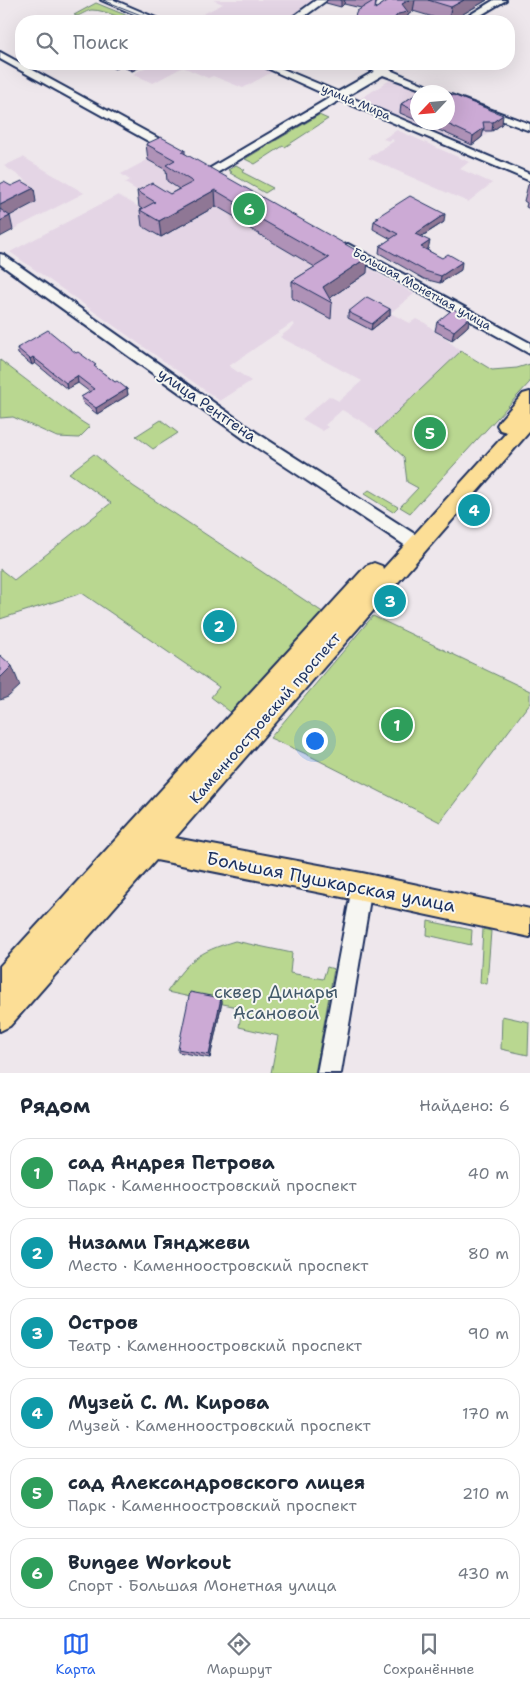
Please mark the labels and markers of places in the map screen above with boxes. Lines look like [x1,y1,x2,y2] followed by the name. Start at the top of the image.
[233,190,265,228] pin: 6
[414,414,446,452] pin: 5
[458,491,490,529] pin: 4
[374,582,406,620] pin: 3
[203,607,235,645] pin: 2
[381,706,413,744] pin: 1

